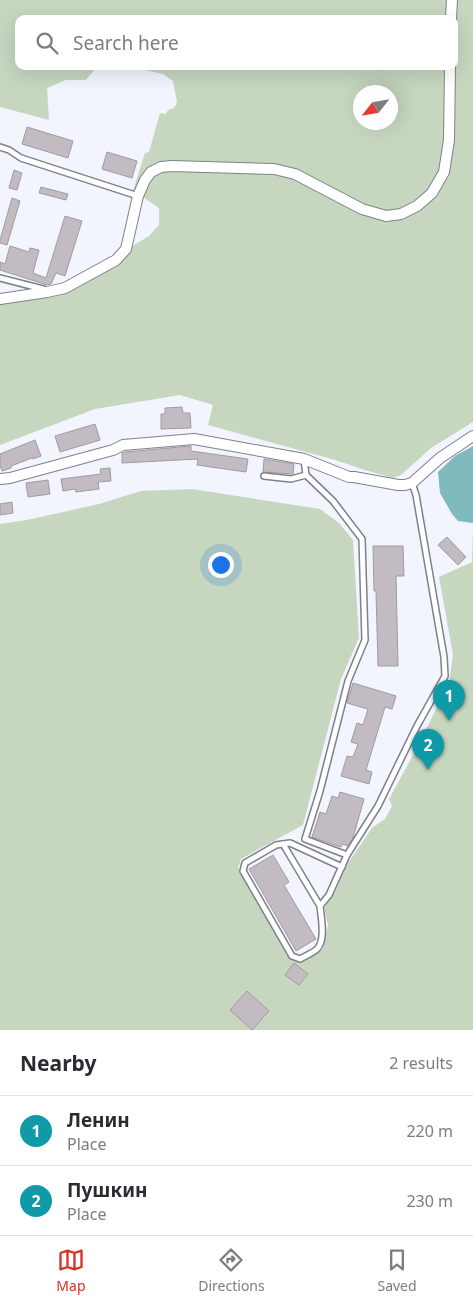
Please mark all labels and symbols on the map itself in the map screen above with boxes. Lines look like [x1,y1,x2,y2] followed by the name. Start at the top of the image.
[353,85,398,130] north arrow
[208,552,234,578] your location
[433,680,465,721] pin: 1
[412,729,444,770] pin: 2

